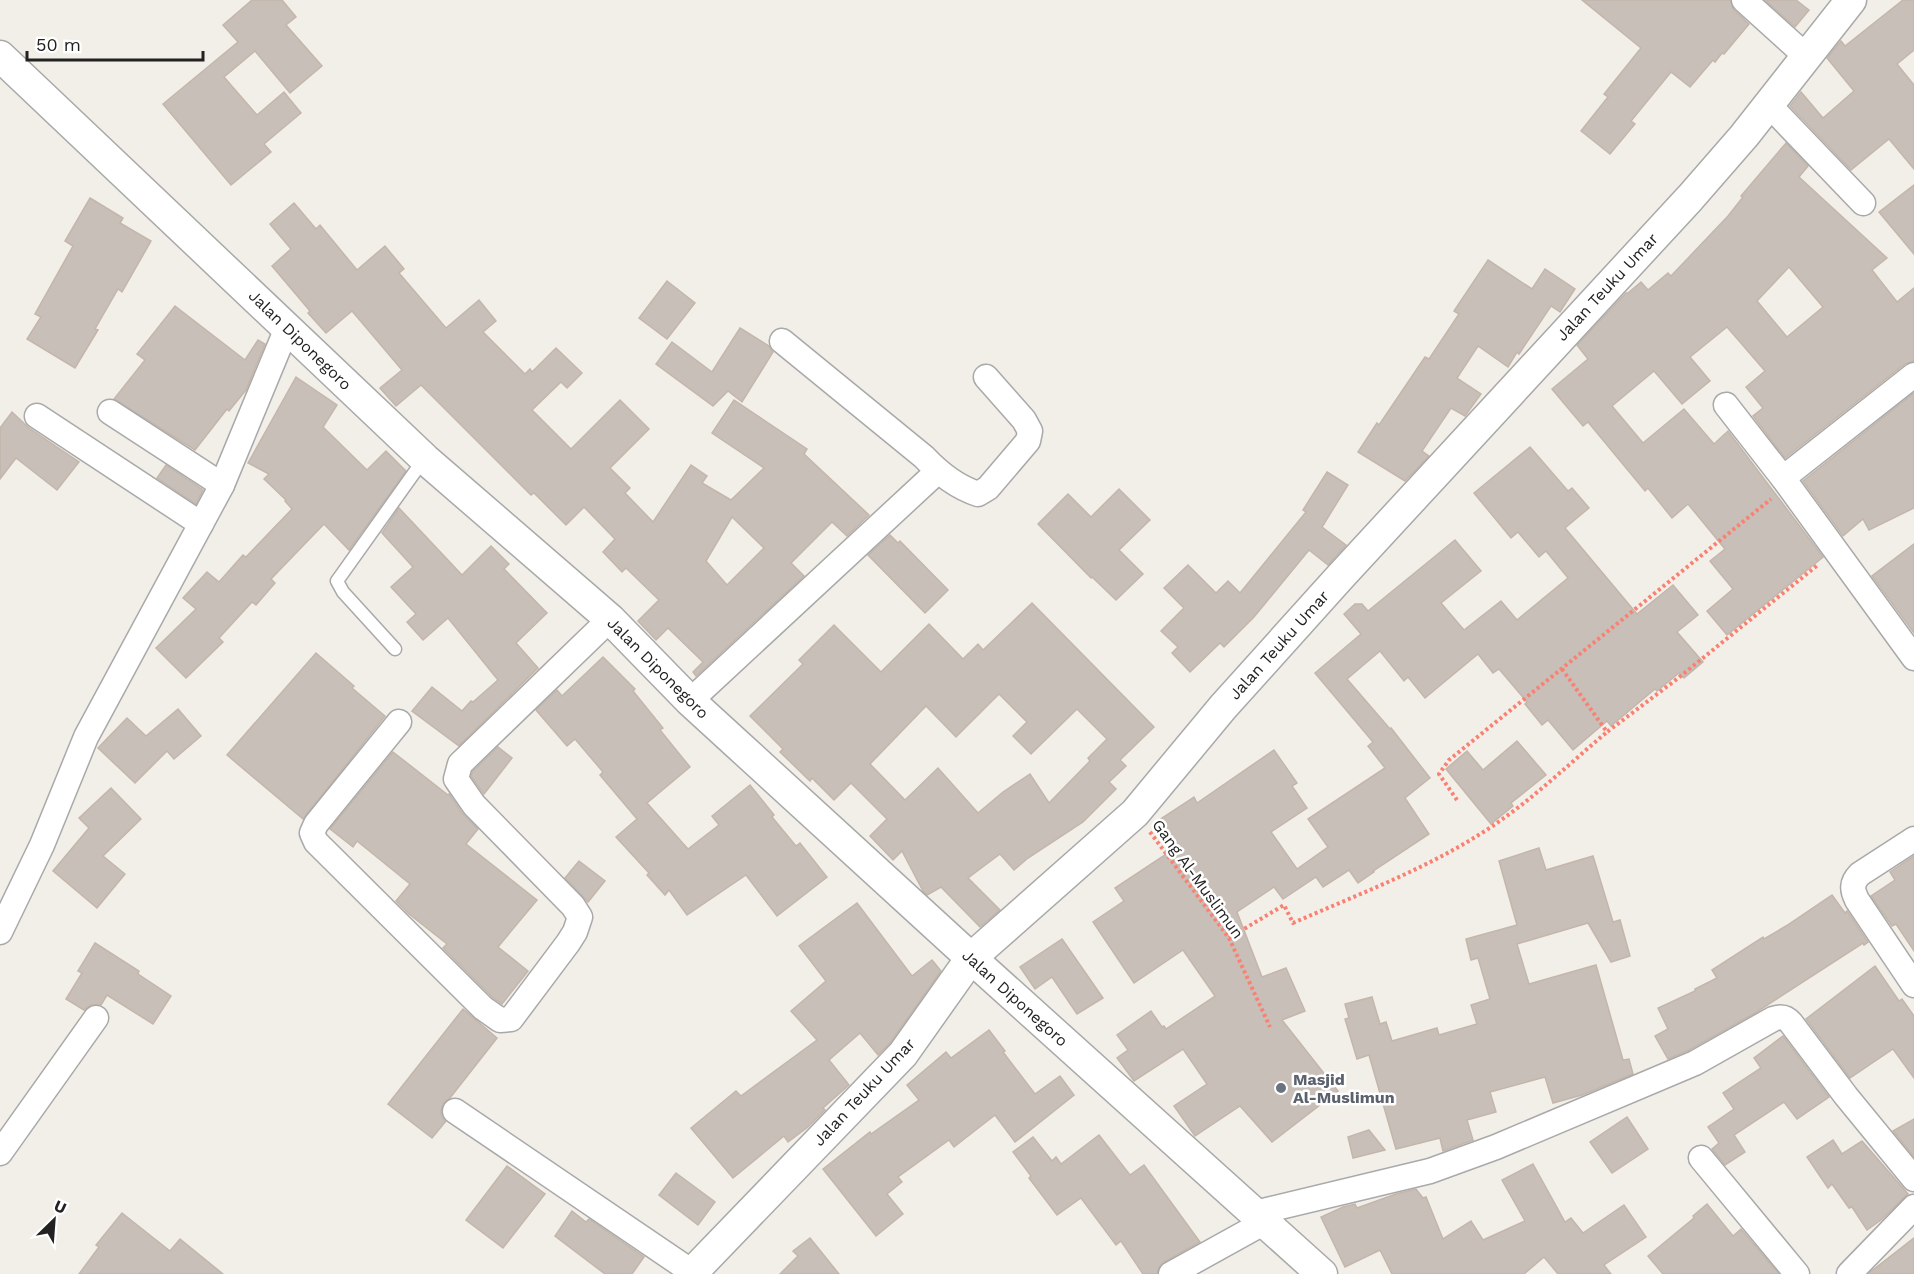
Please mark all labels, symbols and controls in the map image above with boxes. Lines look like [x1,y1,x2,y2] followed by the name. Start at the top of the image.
[27,24,202,62] scale bar
[36,34,81,55] text: 50 m
[1552,229,1662,345] street label: Jalan Teuku Umar
[245,286,355,394] street label: Jalan Diponegoro
[1225,586,1333,703] street label: Jalan Teuku Umar
[603,613,713,723] street label: Jalan Diponegoro
[1148,816,1248,942] street label: Gang Al-Muslimun
[958,946,1072,1050] street label: Jalan Diponegoro
[809,1034,919,1150] street label: Jalan Teuku Umar
[1293,1070,1395,1107] place label: Masjid Al-Muslimun
[1274,1081,1288,1095] marker: Masjid Al-Muslimun
[24,1190,84,1250] north arrow
[51,1196,69,1218] text: U

